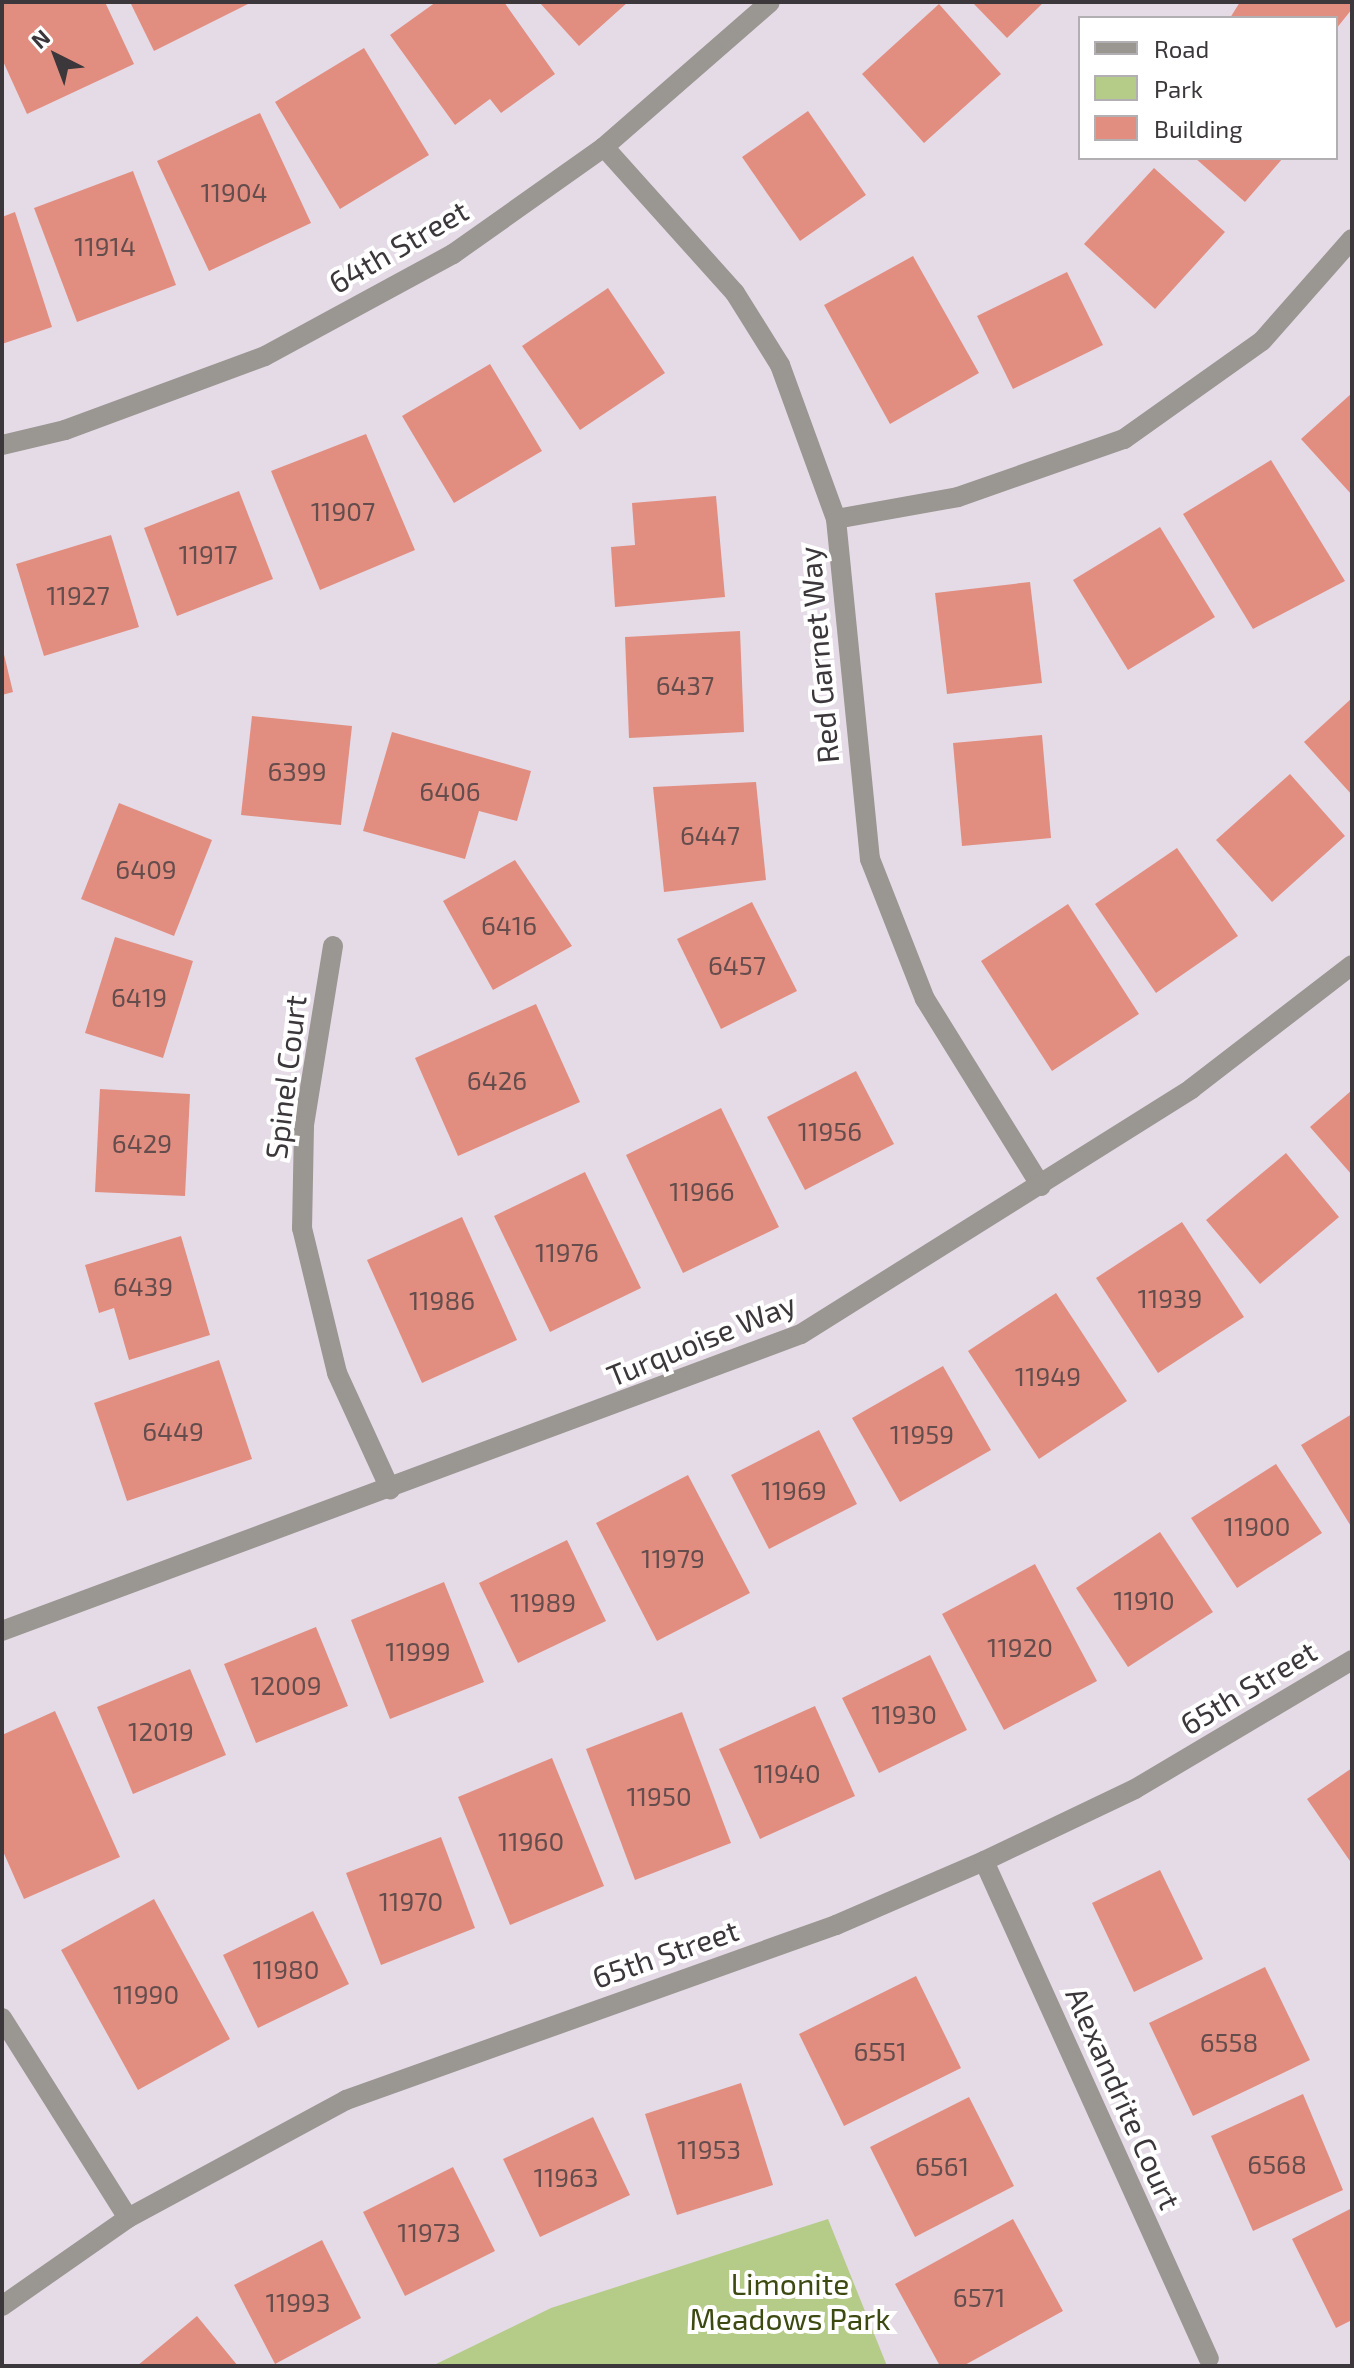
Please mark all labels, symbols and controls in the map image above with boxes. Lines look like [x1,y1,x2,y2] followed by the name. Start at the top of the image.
[16,16,96,96] north arrow
[1078,16,1338,160] legend
[25,23,55,53] text: N
[1154,34,1209,63] text: Road
[1154,74,1203,103] text: Park
[1154,114,1243,143] text: Building
[200,176,268,208] house number: 11904
[322,192,474,300] street label: 64th Street
[74,230,136,262] house number: 11914
[311,495,375,527] house number: 11907
[178,538,238,570] house number: 11917
[791,545,845,765] street label: Red Garnet Way
[46,579,110,611] house number: 11927
[656,669,714,701] house number: 6437
[267,755,327,787] house number: 6399
[419,775,481,807] house number: 6406
[680,819,740,851] house number: 6447
[115,853,177,885] house number: 6409
[481,909,537,941] house number: 6416
[708,949,766,981] house number: 6457
[111,981,167,1013] house number: 6419
[257,993,313,1161] street label: Spinel Court
[467,1064,527,1096] house number: 6426
[798,1115,862,1147] house number: 11956
[112,1127,172,1159] house number: 6429
[669,1175,735,1207] house number: 11966
[535,1236,599,1268] house number: 11976
[113,1270,173,1302] house number: 6439
[1138,1282,1202,1314] house number: 11939
[409,1284,475,1316] house number: 11986
[601,1285,801,1393] street label: Turquoise Way
[1015,1360,1081,1392] house number: 11949
[142,1415,204,1447] house number: 6449
[890,1418,954,1450] house number: 11959
[761,1474,827,1506] house number: 11969
[1224,1510,1290,1542] house number: 11900
[641,1542,705,1574] house number: 11979
[1113,1584,1175,1616] house number: 11910
[510,1586,576,1618] house number: 11989
[987,1631,1053,1663] house number: 11920
[1174,1632,1322,1742] street label: 65th Street
[385,1635,451,1667] house number: 11999
[250,1669,322,1701] house number: 12009
[871,1698,937,1730] house number: 11930
[128,1715,194,1747] house number: 12019
[753,1757,821,1789] house number: 11940
[626,1780,692,1812] house number: 11950
[498,1825,564,1857] house number: 11960
[379,1885,443,1917] house number: 11970
[587,1911,743,1995] street label: 65th Street
[252,1953,320,1985] house number: 11980
[113,1978,179,2010] house number: 11990
[1059,1982,1189,2214] street label: Alexandrite Court
[1200,2026,1258,2058] house number: 6558
[853,2035,907,2067] house number: 6551
[677,2133,741,2165] house number: 11953
[1247,2148,1307,2180] house number: 6568
[915,2150,969,2182] house number: 6561
[534,2161,598,2193] house number: 11963
[397,2216,461,2248] house number: 11973
[689,2265,891,2336] park label: Limonite Meadows Park
[953,2281,1005,2313] house number: 6571
[266,2286,330,2318] house number: 11993

